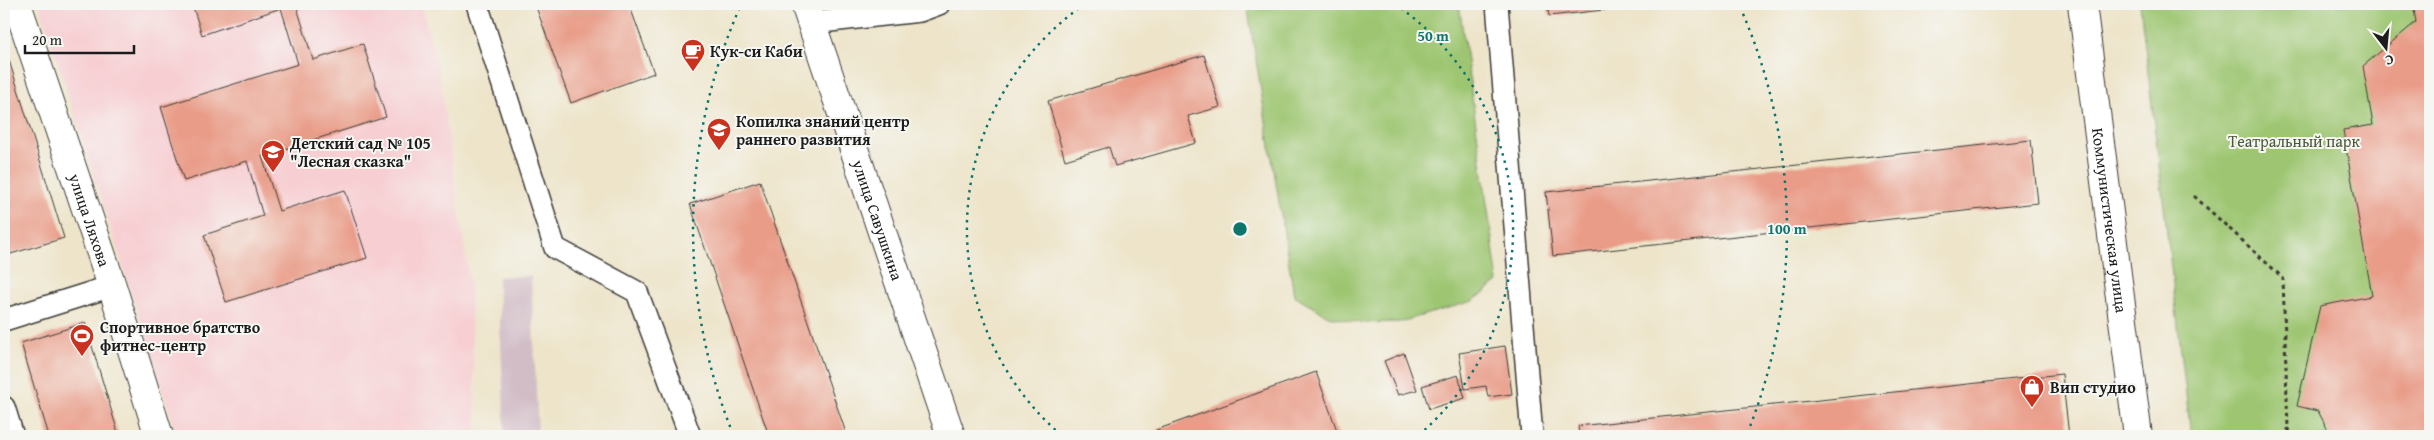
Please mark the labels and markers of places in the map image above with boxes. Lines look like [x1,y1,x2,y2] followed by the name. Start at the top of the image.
[680,38,706,72] cafe icon: Кук-си Каби
[710,39,803,63] place label: Кук-си Каби
[736,109,910,151] place label: Копилка знаний центр раннего развития
[706,117,732,151] school or university icon: Копилка знаний центр раннего развития
[289,131,431,173] place label: Детский сад № 105 "Лесная сказка"
[260,139,286,173] school or university icon: Детский сад № 105 "Лесная сказка"
[1231,220,1249,238] centre of rings
[100,315,261,357] place label: Спортивное братство фитнес-центр
[69,323,95,357] sports icon: Спортивное братство фитнес-центр
[2019,374,2045,408] shop icon: Вип студио
[2050,375,2136,399] place label: Вип студио

